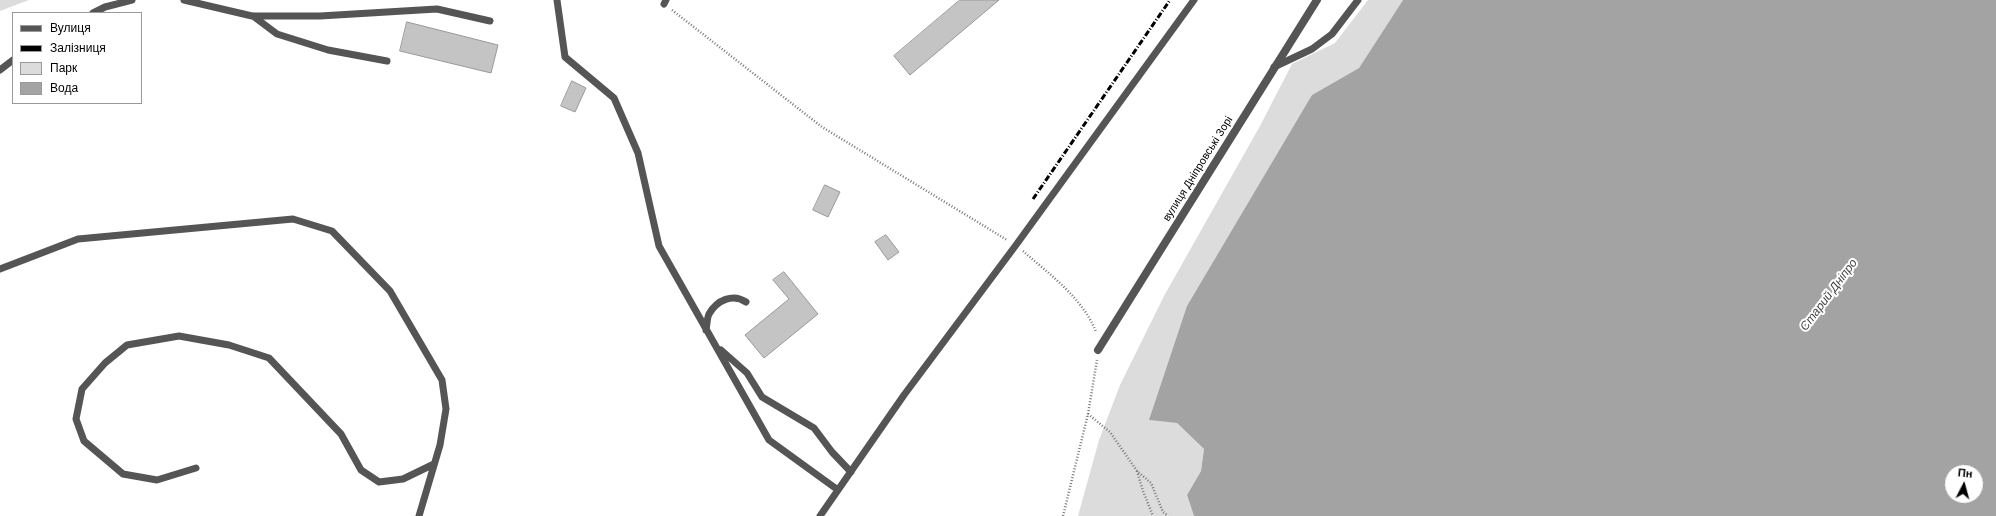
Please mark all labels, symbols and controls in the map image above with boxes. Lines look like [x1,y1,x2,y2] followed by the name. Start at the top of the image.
[12,12,142,104] legend
[50,21,91,35] text: Вулиця
[50,41,106,55] text: Залізниця
[50,61,77,75] text: Парк
[50,81,78,95] text: Вода
[1160,114,1236,224] street label: вулиця Дніпровські Зорі
[1797,256,1861,334] water label: Старий Дніпро
[1944,464,1984,504] north arrow
[1957,466,1973,480] text: Пн

